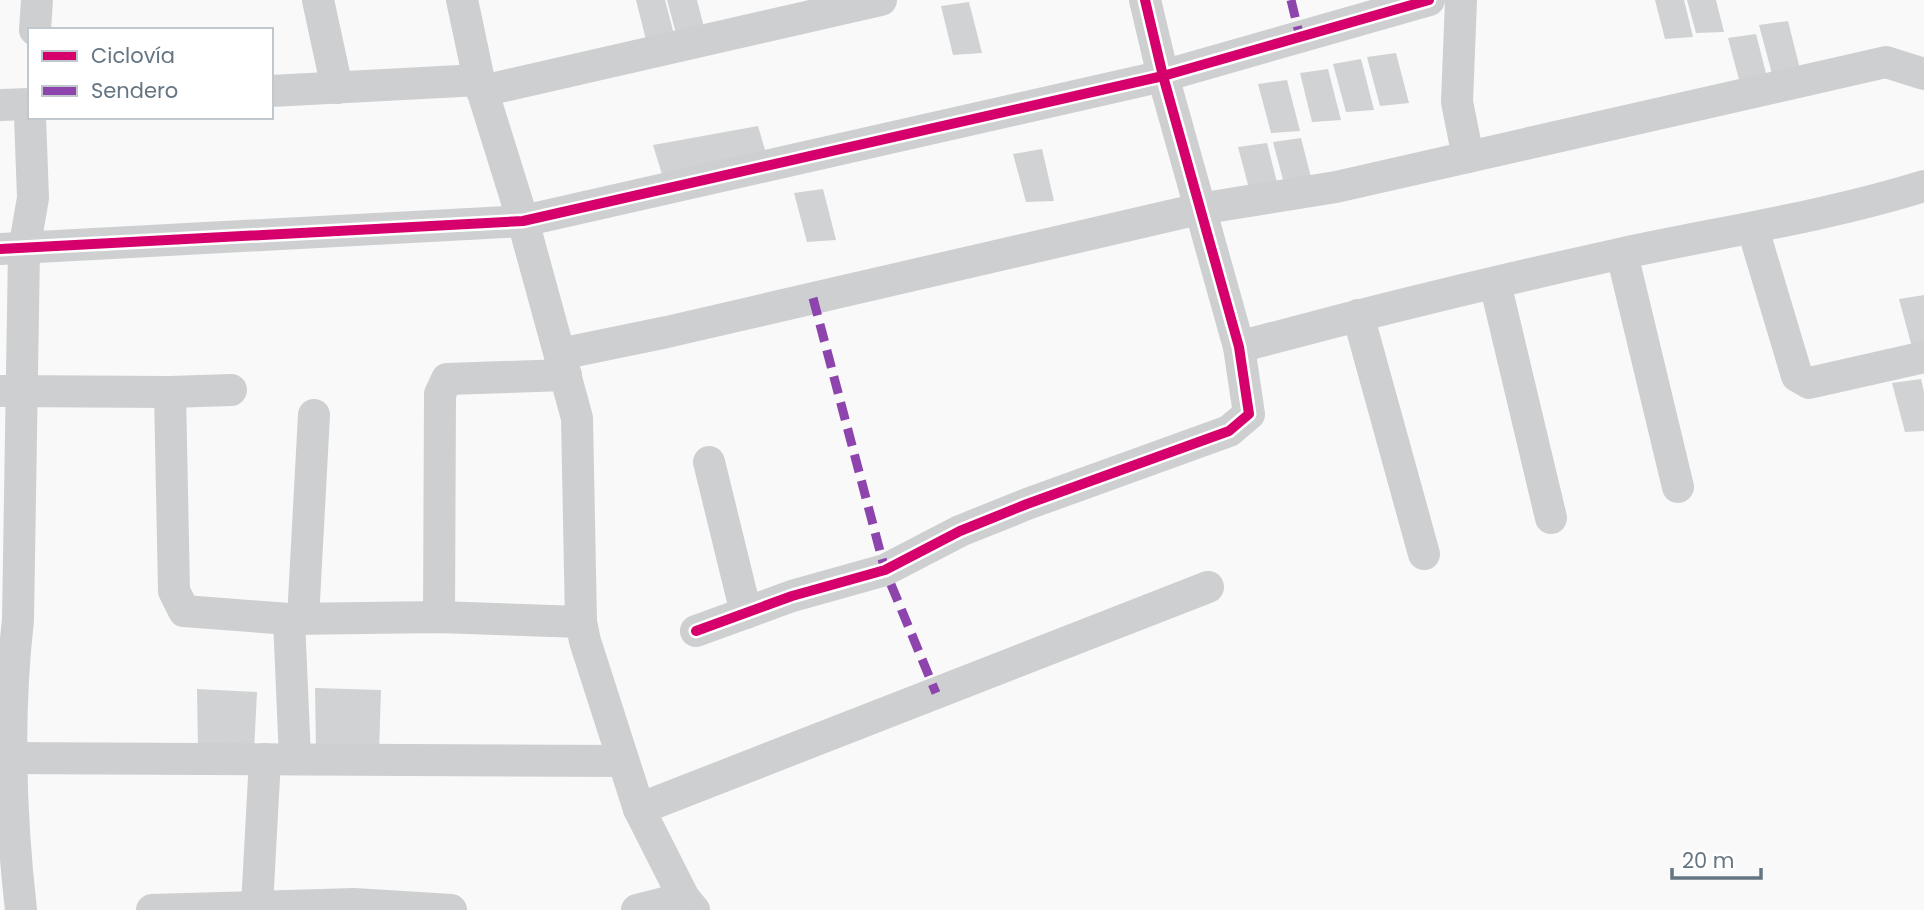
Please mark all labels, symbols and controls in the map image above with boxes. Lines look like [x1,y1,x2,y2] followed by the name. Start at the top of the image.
[28,28,273,119] legend
[91,41,175,70] text: Ciclovía
[91,76,178,105] text: Sendero
[1672,836,1761,880] scale bar
[1682,846,1735,875] text: 20 m

